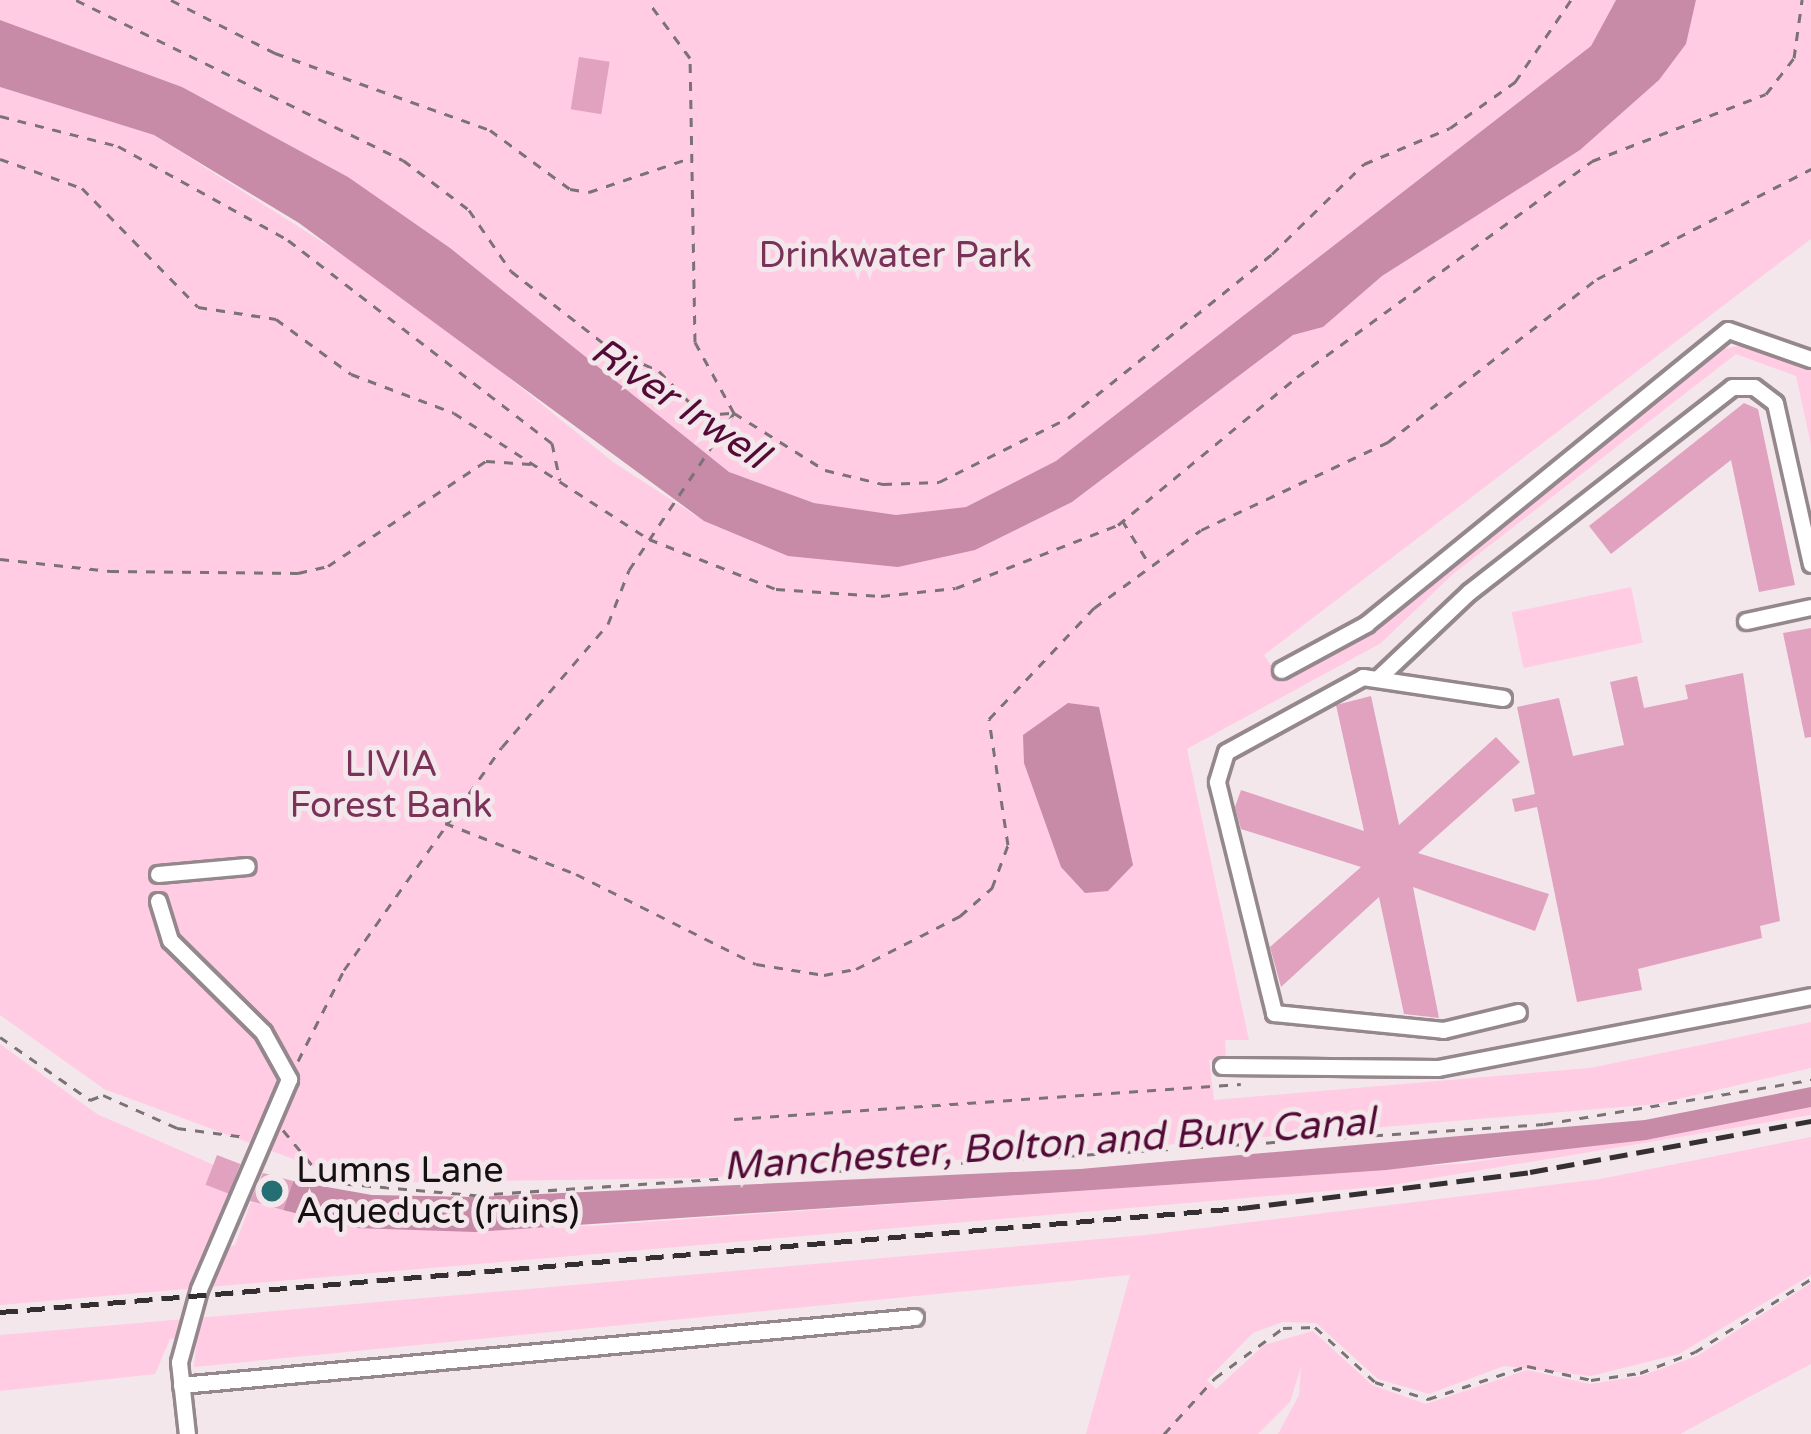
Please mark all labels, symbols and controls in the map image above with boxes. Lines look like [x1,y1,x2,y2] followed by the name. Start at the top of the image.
[758,234,1032,278] park label: Drinkwater Park
[582,328,776,480] water label: River Irwell
[290,742,492,827] park label: LIVIA Forest Bank
[722,1099,1376,1191] water label: Manchester, Bolton and Bury Canal
[296,1148,579,1233] place label: Lumns Lane Aqueduct (ruins)
[259,1178,285,1204] marker: Lumns Lane Aqueduct (ruins)

